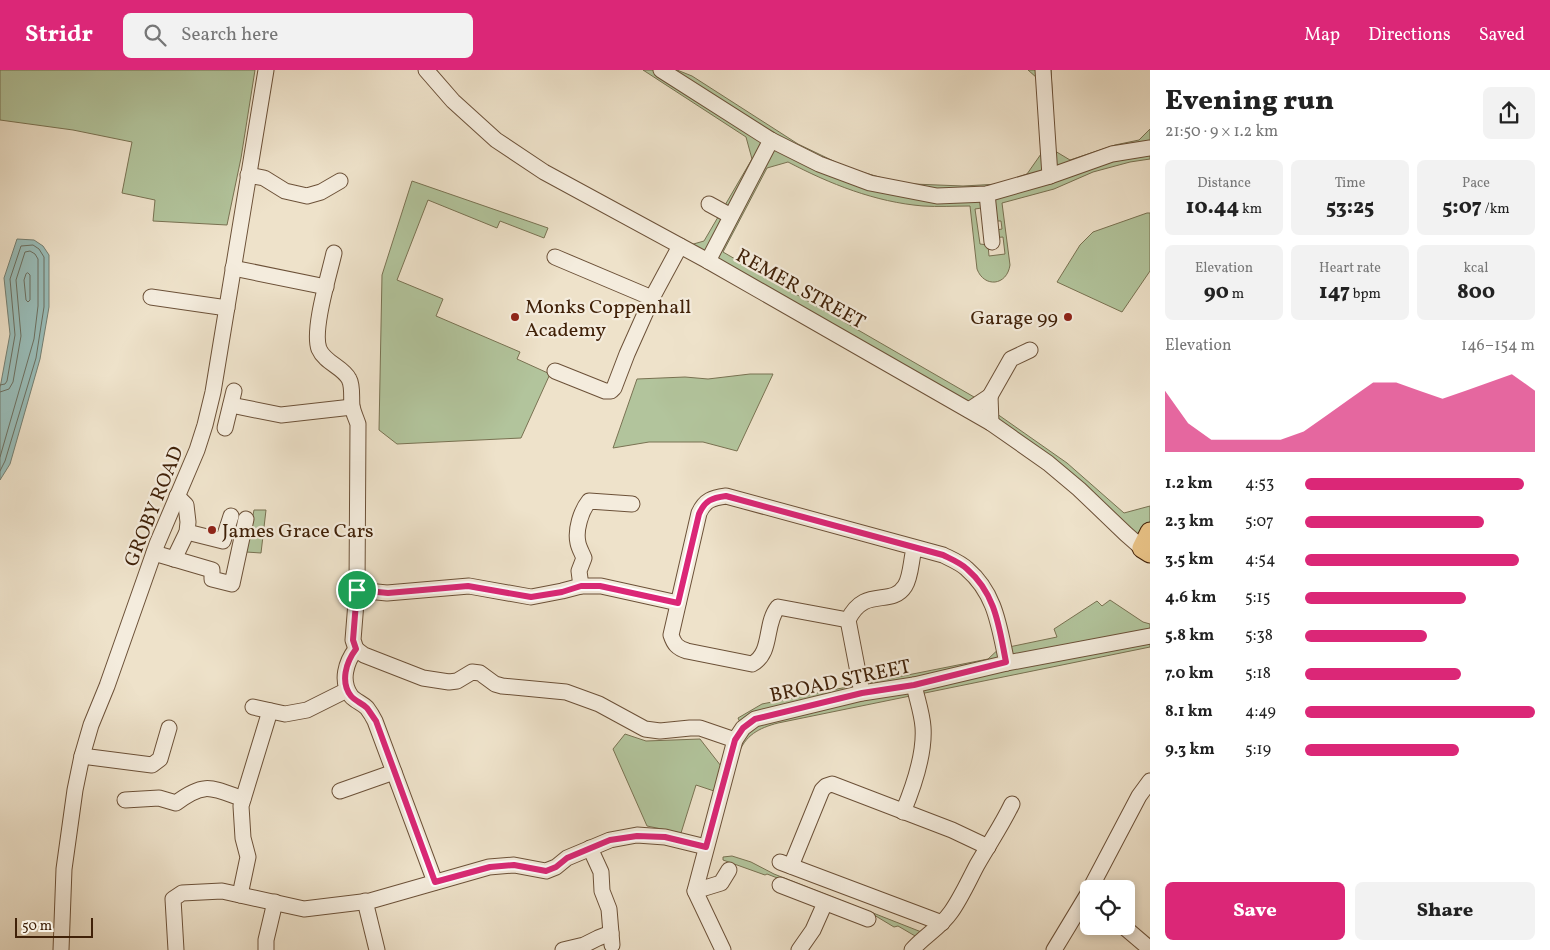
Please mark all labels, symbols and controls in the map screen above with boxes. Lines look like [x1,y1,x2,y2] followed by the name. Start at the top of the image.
[123,13,473,58] search box
[25,18,93,52] text: Stridr
[141,21,169,49] icon: search
[181,22,278,48] text: Search here
[1304,23,1340,48] text: Map
[1368,23,1451,48] text: Directions
[1479,23,1525,48] text: Saved
[1165,82,1334,121] text: Evening run
[1483,87,1535,139] button: share
[1165,121,1278,143] text: 21:50 · 9 × 1.2 km
[1197,174,1251,193] text: Distance
[1335,174,1365,193] text: Time
[1462,174,1490,193] text: Pace
[1186,193,1239,222] text: 10.44
[1326,193,1374,222] text: 53:25
[1442,193,1482,222] text: 5:07
[1239,200,1262,219] text: km
[1482,200,1510,219] text: /km
[730,242,870,337] street label: REMER STREET
[1195,259,1253,278] text: Elevation
[1319,259,1381,278] text: Heart rate
[1464,259,1488,278] text: kcal
[1204,278,1229,307] text: 90
[1319,278,1350,307] text: 147
[1457,278,1495,307] text: 800
[1229,285,1244,304] text: m
[1350,285,1381,304] text: bpm
[525,294,691,345] place label: Monks Coppenhall Academy
[970,305,1058,333] place label: Garage 99
[509,311,521,323] marker: Monks Coppenhall Academy
[1062,311,1074,323] marker: Garage 99
[1165,335,1232,357] text: Elevation
[1461,335,1535,357] text: 146–154 m
[118,442,192,571] street label: GROBY ROAD
[1165,473,1213,495] text: 1.2 km
[1245,473,1274,495] text: 4:53
[1165,511,1214,533] text: 2.3 km
[1245,511,1274,533] text: 5:07
[222,518,374,546] place label: James Grace Cars
[206,524,218,536] marker: James Grace Cars
[1165,549,1214,571] text: 3.5 km
[1245,549,1276,571] text: 4:54
[336,569,378,611] pin
[343,576,371,604] icon: arrive
[1165,587,1216,609] text: 4.6 km
[1245,587,1270,609] text: 5:15
[1165,625,1214,647] text: 5.8 km
[1245,625,1273,647] text: 5:38
[767,653,914,711] street label: BROAD STREET
[1165,663,1214,685] text: 7.0 km
[1245,663,1271,685] text: 5:18
[1165,701,1213,723] text: 8.1 km
[1245,701,1276,723] text: 4:49
[1165,739,1215,761] text: 9.3 km
[1245,739,1271,761] text: 5:19
[1080,880,1135,935] map controls
[1080,880,1135,935] button: locate
[1165,882,1345,940] button: Save
[1355,882,1535,940] button: Share
[15,915,92,938] scale bar
[22,917,52,936] text: 50 m

